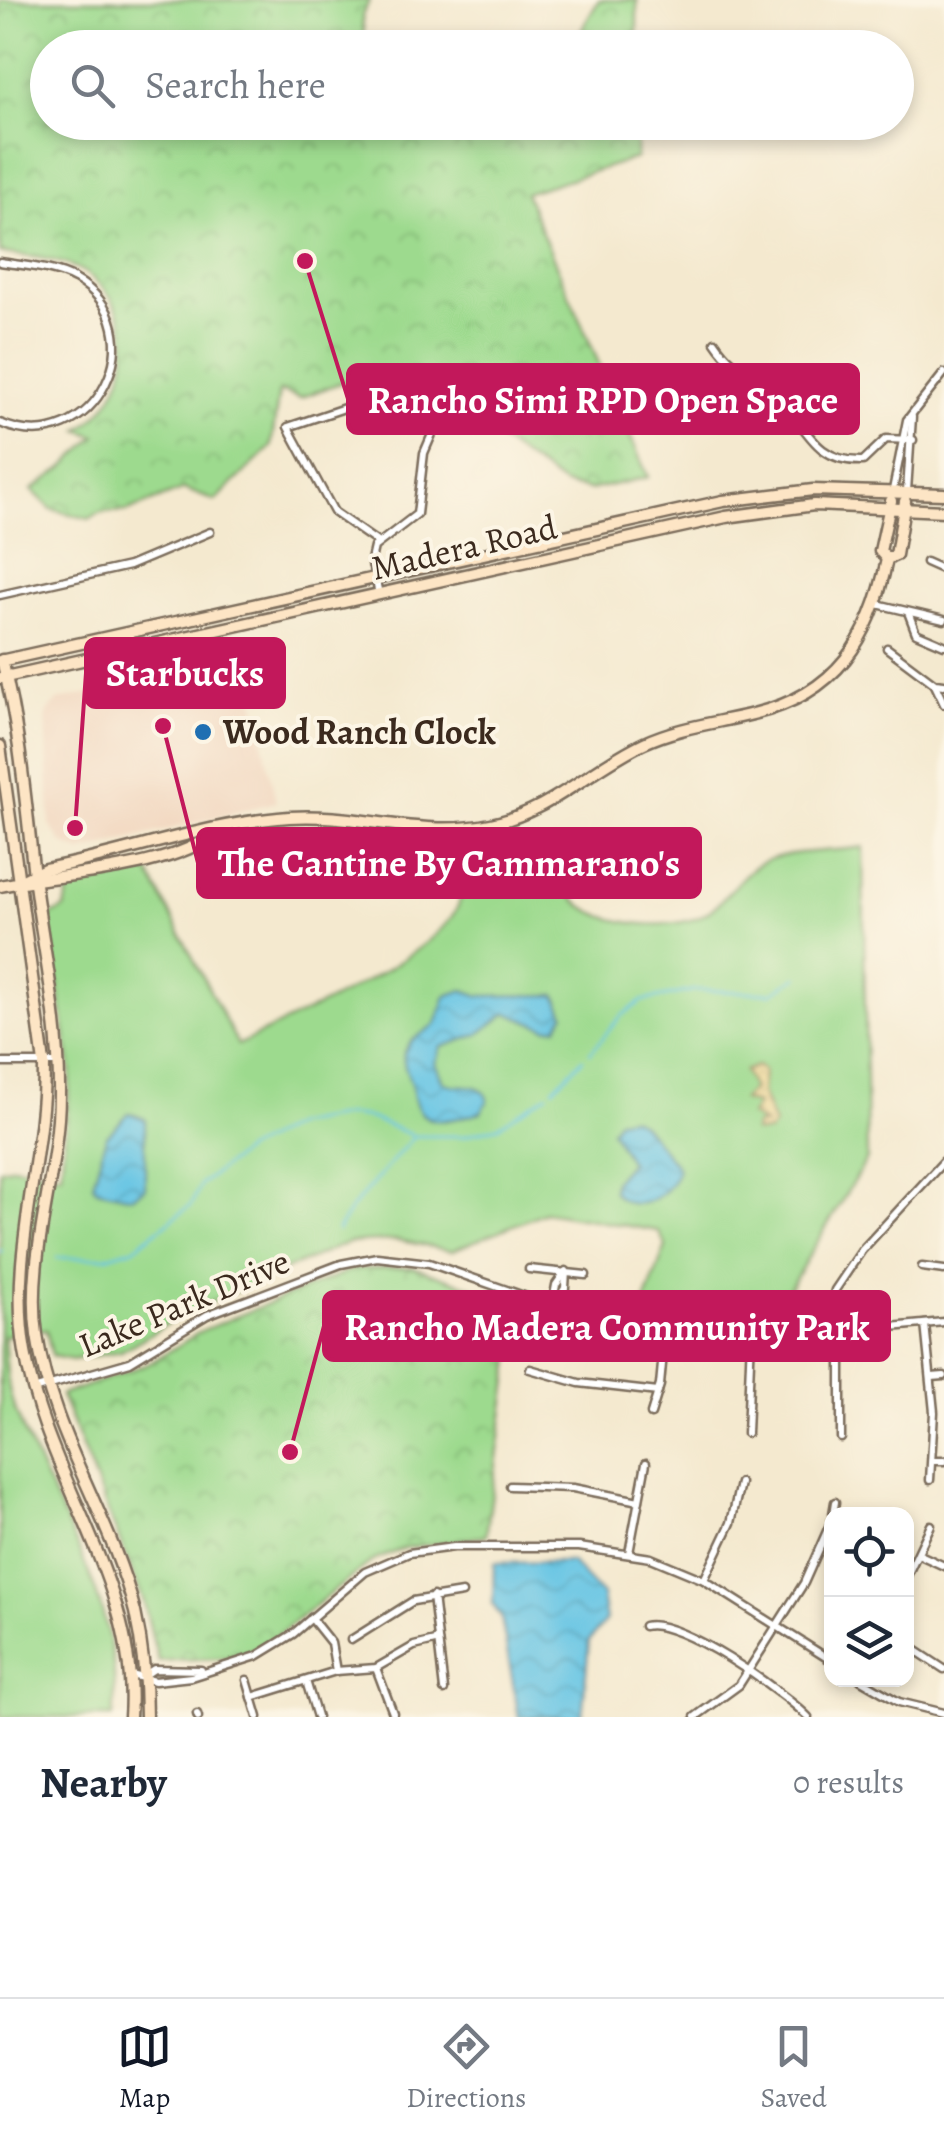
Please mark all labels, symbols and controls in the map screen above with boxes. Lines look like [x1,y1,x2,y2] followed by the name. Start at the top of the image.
[30,30,914,140] search box
[65,58,120,113] icon: search
[145,59,326,111] text: Search here
[348,365,858,433] callout: Rancho Simi RPD Open Space
[368,374,838,426] text: Rancho Simi RPD Open Space
[366,502,562,592] street label: Madera Road
[86,639,284,707] callout: Starbucks
[106,647,264,699] text: Starbucks
[222,708,496,756] place label: Wood Ranch Clock
[192,721,214,743] marker: Wood Ranch Clock
[198,829,700,897] callout: The Cantine By Cammarano's
[218,837,680,889] text: The Cantine By Cammarano's
[71,1237,297,1369] street label: Lake Park Drive
[324,1292,889,1360] callout: Rancho Madera Community Park
[344,1301,870,1353] text: Rancho Madera Community Park
[824,1507,914,1687] map controls
[824,1507,914,1597] button: locate
[824,1597,914,1687] button: layers
[40,1754,167,1811] text: Nearby
[793,1760,904,1804] text: 0 results
[117,2019,172,2117] tab: Map
[406,2019,526,2117] tab: Directions
[761,2019,827,2117] tab: Saved

